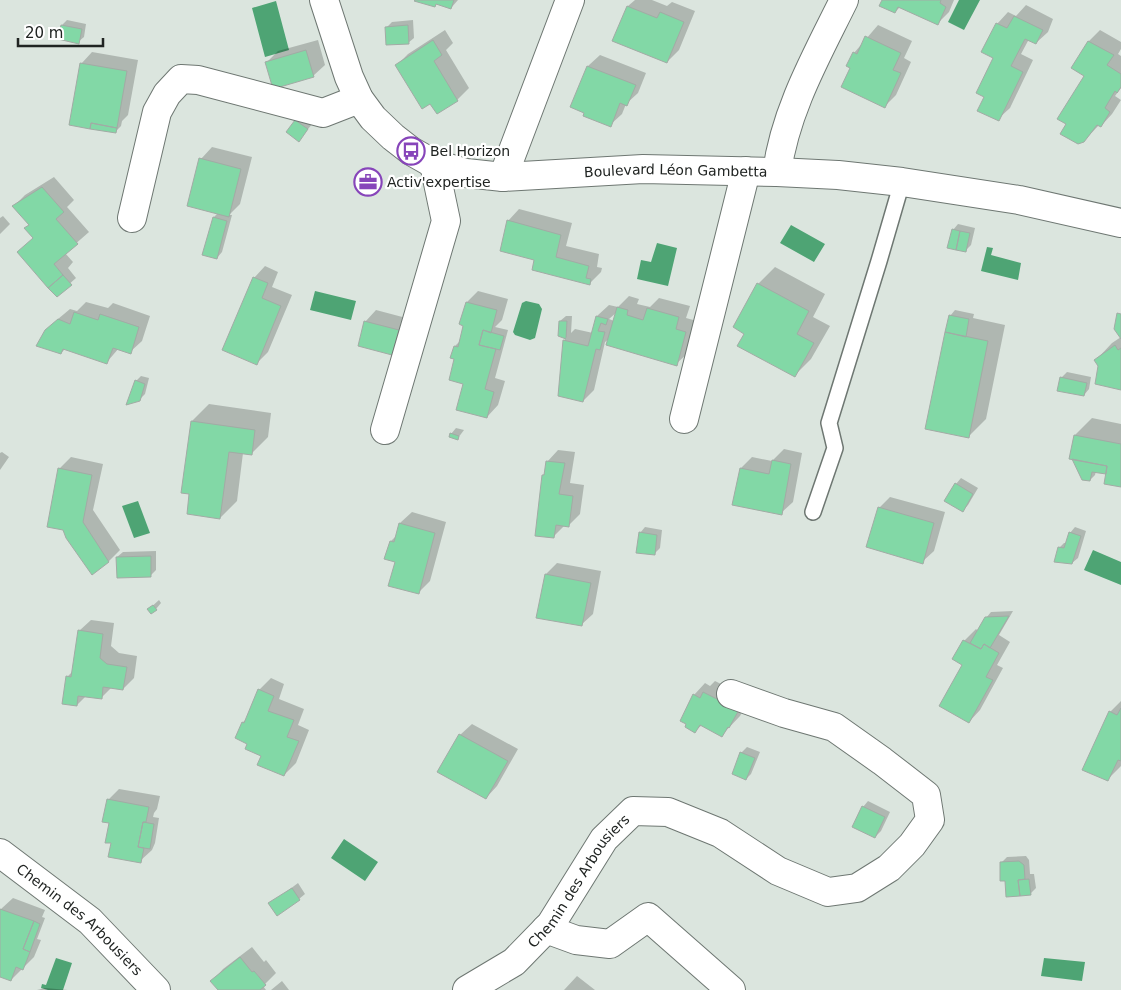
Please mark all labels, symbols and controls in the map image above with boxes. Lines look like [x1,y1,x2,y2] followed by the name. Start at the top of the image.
[18,15,102,47] scale bar
[25,24,63,42] text: 20 m
[396,136,426,166] bus stop icon: Bel Horizon
[430,143,510,159] place label: Bel Horizon
[584,161,768,180] street label: Boulevard Léon Gambetta
[353,167,383,197] office icon: Activ'expertise
[387,174,491,190] place label: Activ'expertise
[525,811,633,951] street label: Chemin des Arbousiers
[14,860,146,979] street label: Chemin des Arbousiers

